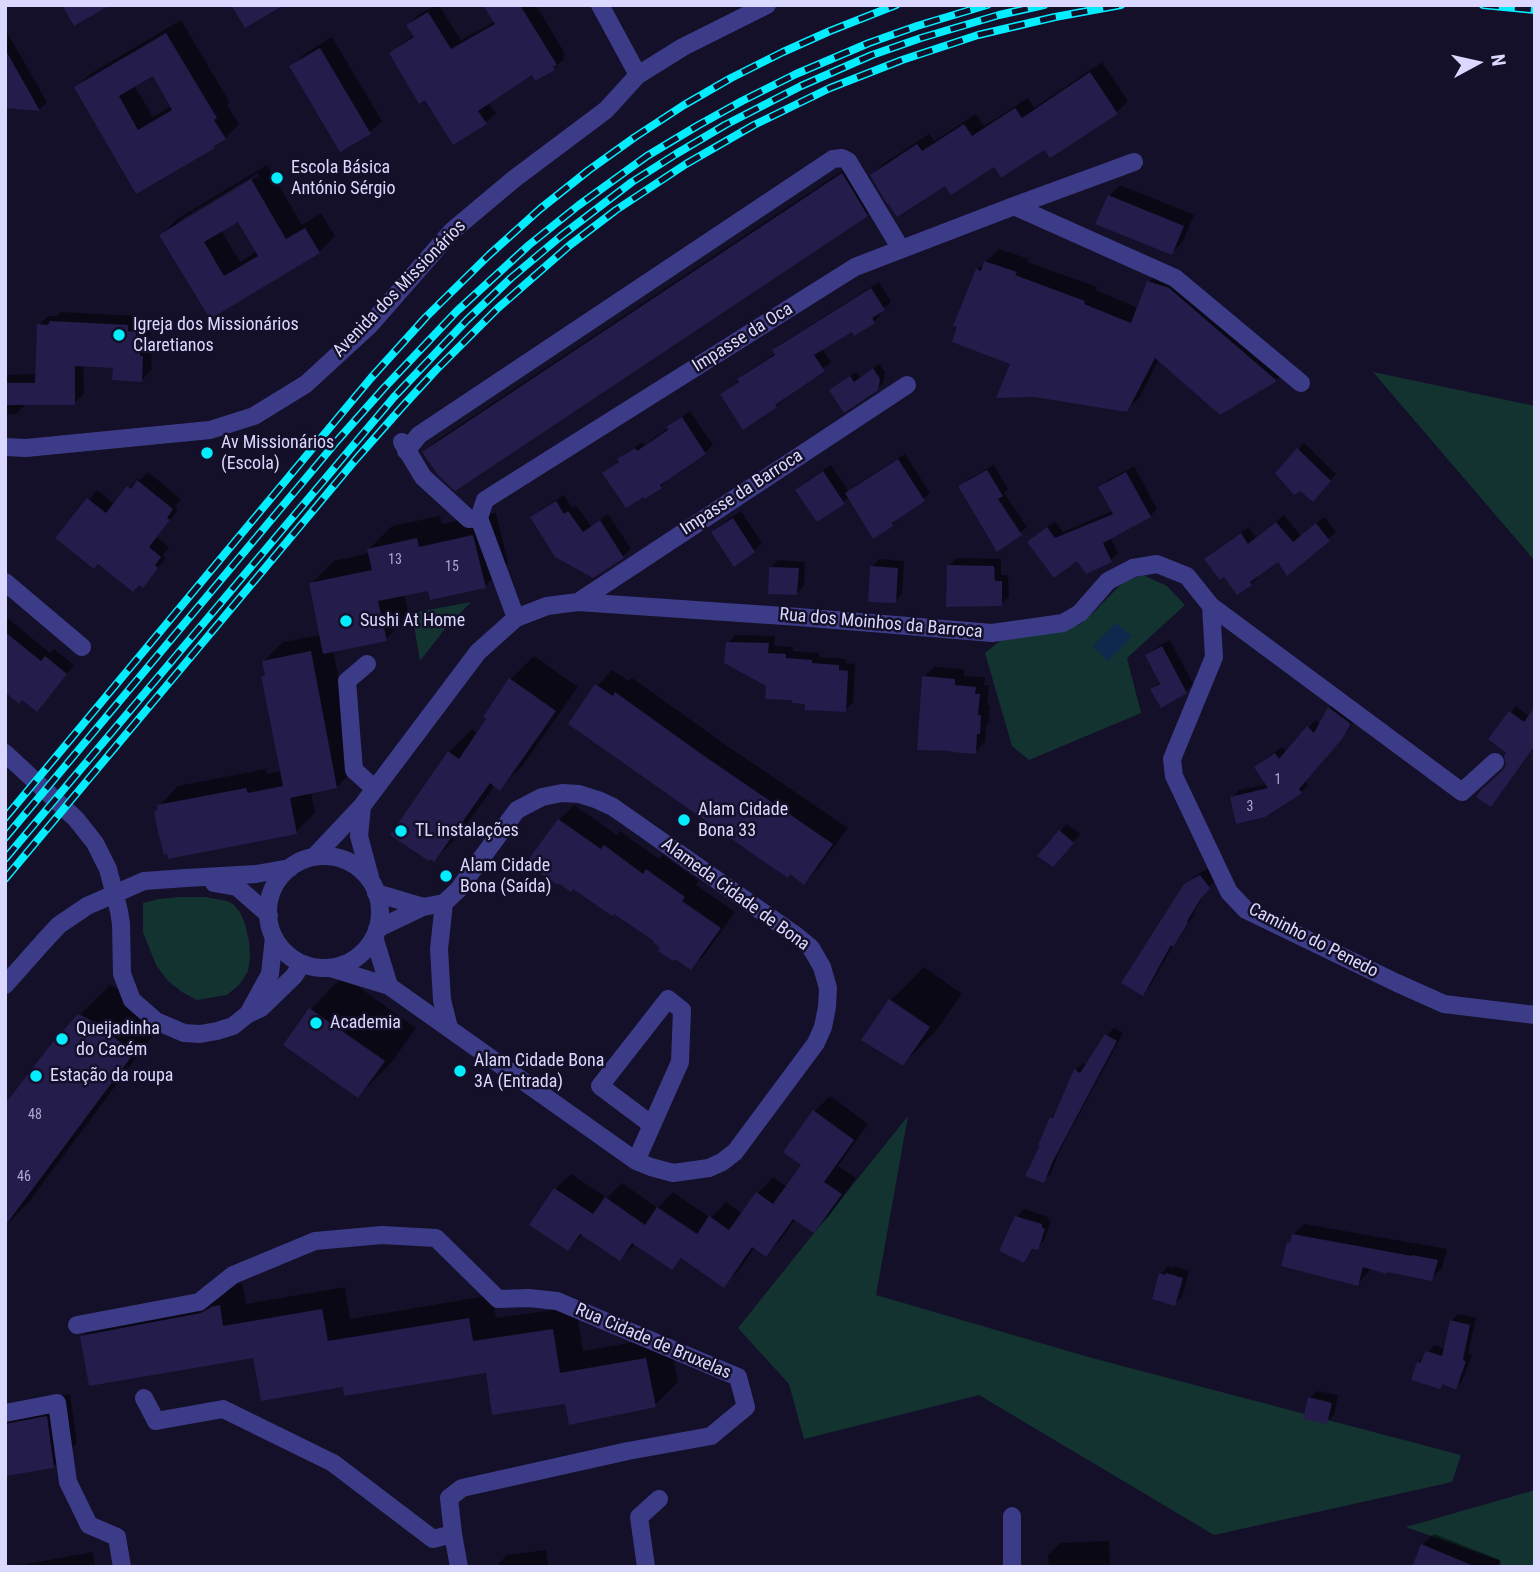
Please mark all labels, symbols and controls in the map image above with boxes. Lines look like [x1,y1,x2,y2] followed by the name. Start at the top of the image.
[1442,28,1512,98] north arrow
[1486,53,1510,67] text: N
[291,157,395,200] place label: Escola Básica António Sérgio
[269,170,285,186] marker: Escola Básica António Sérgio
[329,216,471,362] street label: Avenida dos Missionários
[689,299,797,377] street label: Impasse da Oca
[133,314,299,356] place label: Igreja dos Missionários Claretianos
[111,327,127,343] marker: Igreja dos Missionários Claretianos
[221,432,334,474] place label: Av Missionários (Escola)
[199,445,215,461] marker: Av Missionários (Escola)
[677,445,807,541] street label: Impasse da Barroca
[388,552,402,568] house number: 13
[445,559,459,575] house number: 15
[779,604,983,644] street label: Rua dos Moinhos da Barroca
[360,610,465,632] place label: Sushi At Home
[338,613,354,629] marker: Sushi At Home
[1275,772,1281,788] house number: 1
[698,799,788,842] place label: Alam Cidade Bona 33
[1247,799,1253,815] house number: 3
[676,812,692,828] marker: Alam Cidade Bona 33
[415,820,519,842] place label: TL instalações
[393,823,409,839] marker: TL instalações
[657,834,813,956] street label: Alameda Cidade de Bona
[460,855,551,898] place label: Alam Cidade Bona (Saída)
[438,868,454,884] marker: Alam Cidade Bona (Saída)
[1245,899,1381,983] street label: Caminho do Penedo
[330,1012,401,1034] place label: Academia
[308,1015,324,1031] marker: Academia
[76,1018,160,1060] place label: Queijadinha do Cacém
[54,1031,70,1047] marker: Queijadinha do Cacém
[474,1050,604,1092] place label: Alam Cidade Bona 3A (Entrada)
[452,1063,468,1079] marker: Alam Cidade Bona 3A (Entrada)
[50,1065,173,1087] place label: Estação da roupa
[28,1068,44,1084] marker: Estação da roupa
[28,1107,42,1123] house number: 48
[17,1169,31,1185] house number: 46
[572,1299,734,1385] street label: Rua Cidade de Bruxelas

